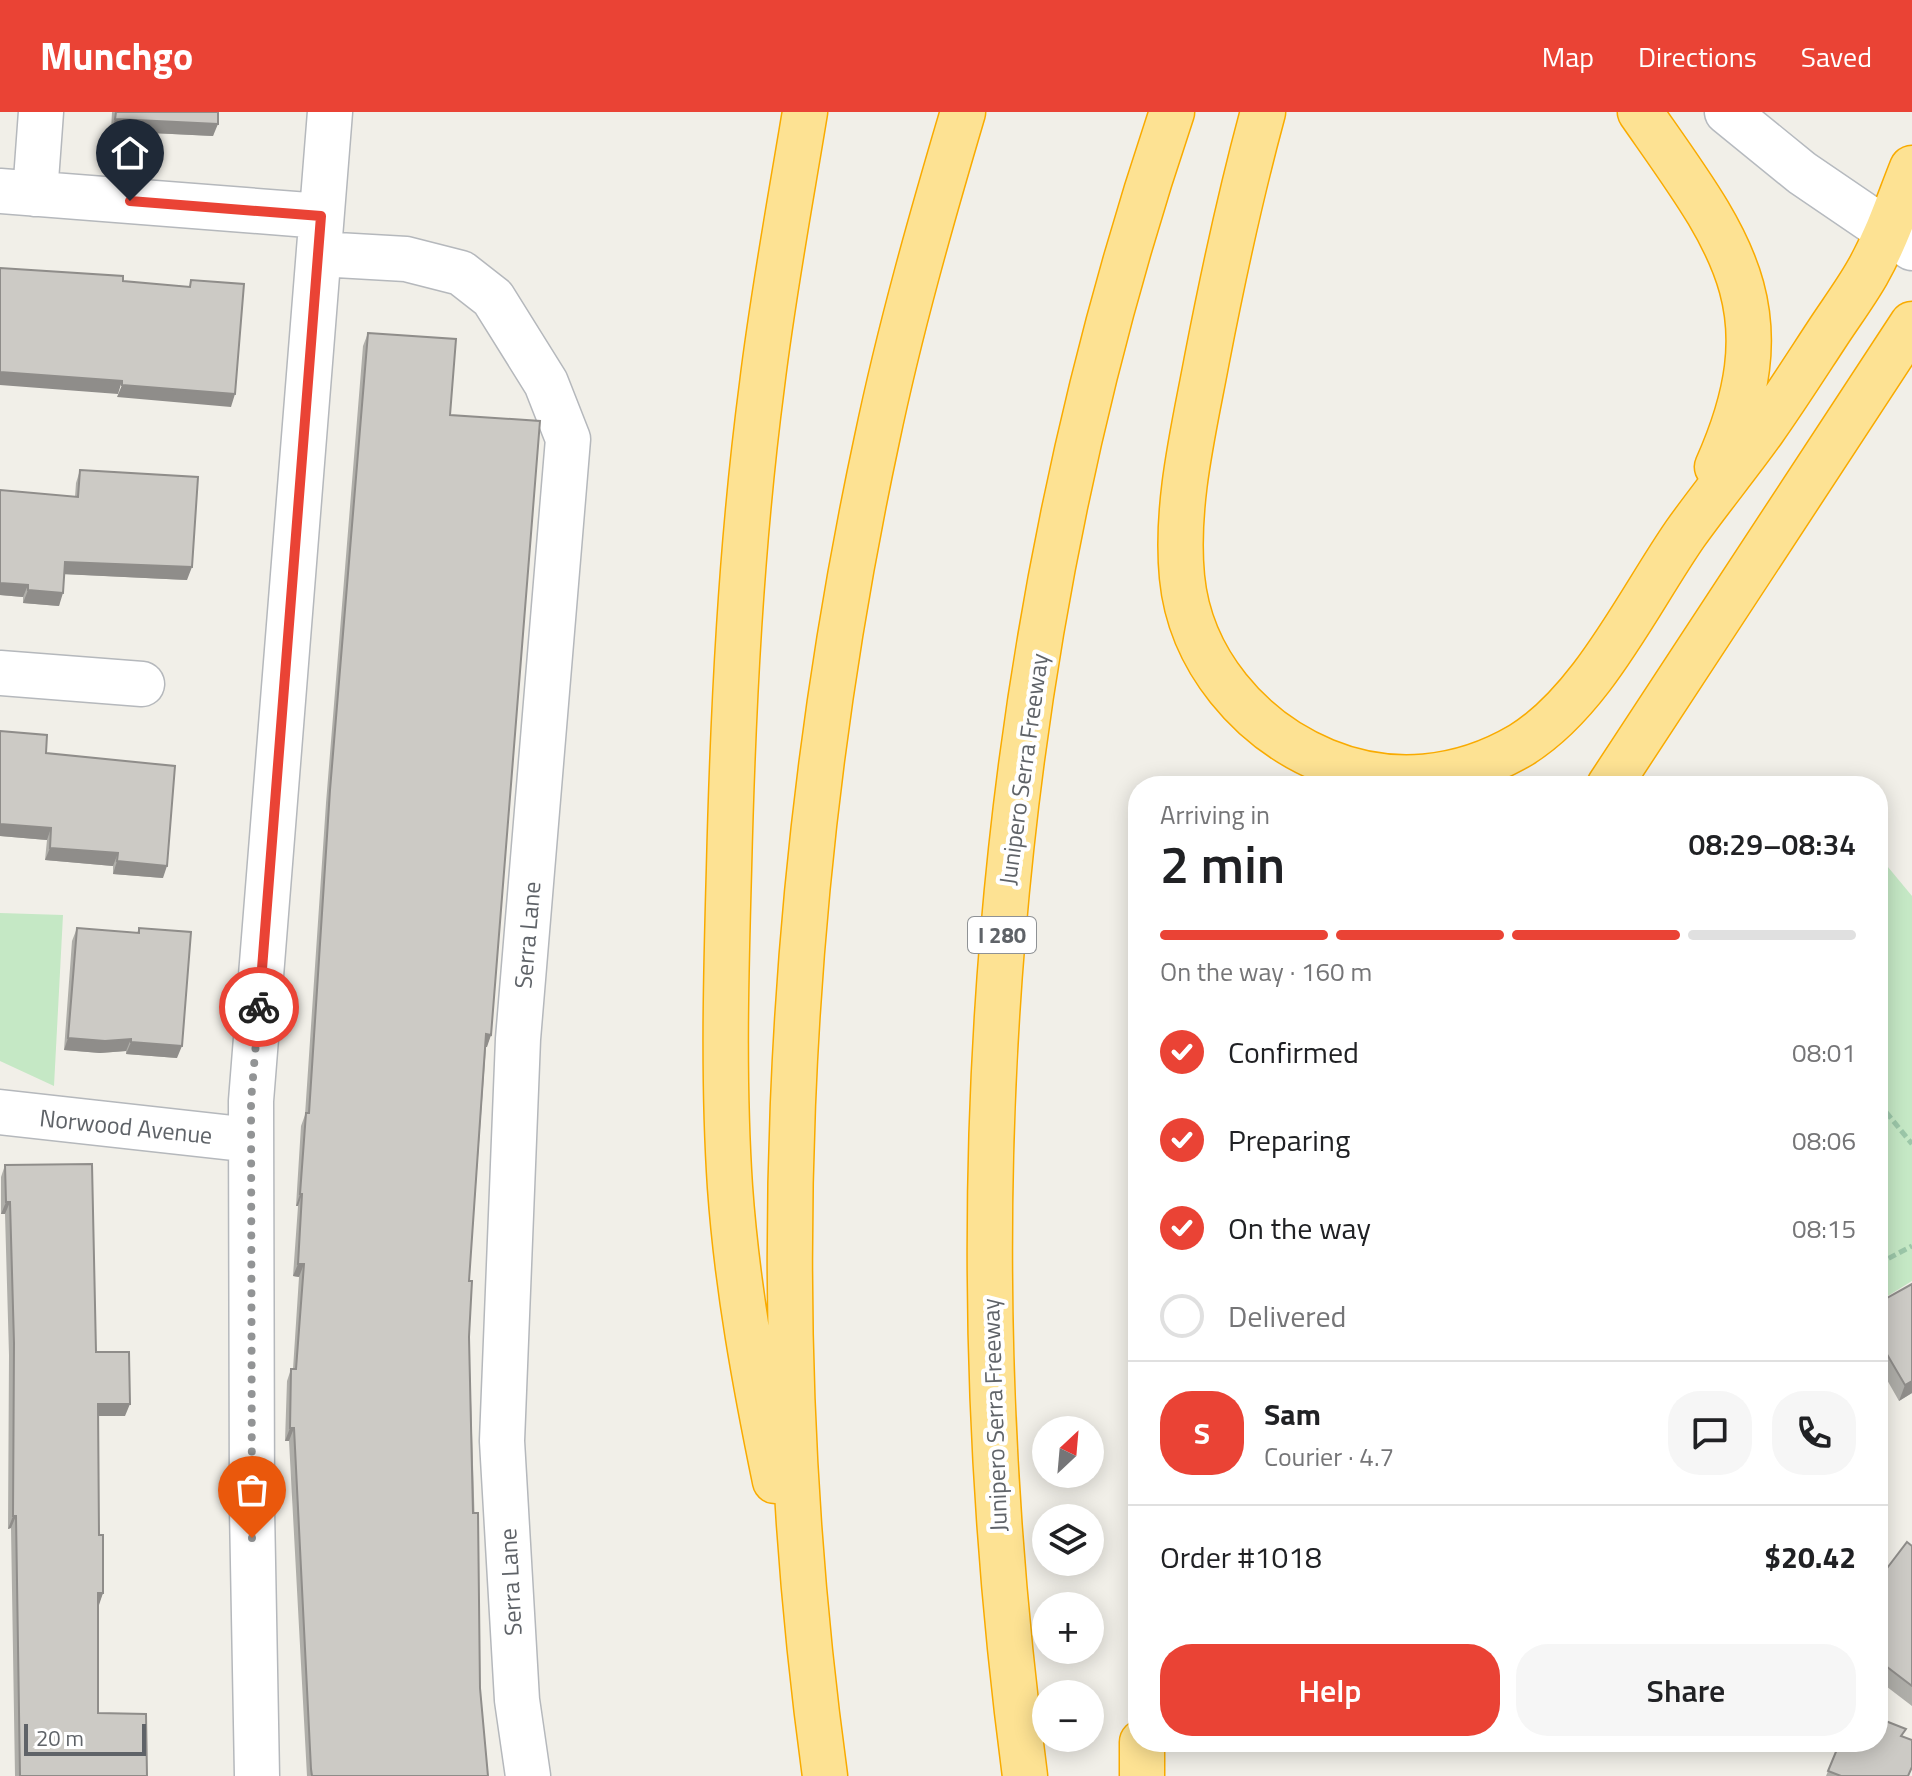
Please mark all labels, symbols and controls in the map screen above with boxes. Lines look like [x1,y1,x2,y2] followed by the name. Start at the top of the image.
[40,27,193,85] text: Munchgo
[1542,35,1594,78] text: Map
[1638,35,1757,78] text: Directions
[1801,35,1872,78] text: Saved
[96,119,164,201] pin
[108,131,152,175] icon: home
[989,650,1057,887] street label: Junipero Serra Freeway
[1160,795,1270,834] text: Arriving in
[1689,821,1856,867] text: 08:29–08:34
[1160,824,1285,903] text: 2 min
[504,880,550,990] street label: Serra Lane
[968,917,1036,953] road number: I 280
[1160,952,1372,991] text: On the way · 160 m
[219,967,299,1047] courier
[237,985,281,1029] icon: bike
[1228,1029,1359,1075] text: Confirmed
[1160,1030,1204,1074] icon: check
[1792,1033,1856,1072] text: 08:01
[38,1099,214,1153] street label: Norwood Avenue
[1228,1117,1350,1163] text: Preparing
[1160,1118,1204,1162] icon: check
[1792,1121,1856,1160] text: 08:06
[1228,1205,1371,1251] text: On the way
[1160,1206,1204,1250] icon: check
[1792,1209,1856,1248] text: 08:15
[1228,1293,1346,1339] text: Delivered
[972,1297,1016,1532] street label: Junipero Serra Freeway
[1264,1391,1321,1437] text: Sam
[1668,1391,1752,1475] button: chat
[1772,1391,1856,1475] button: phone
[1194,1410,1210,1456] text: S
[1032,1416,1104,1488] north arrow
[1032,1416,1104,1752] map controls
[1264,1437,1394,1476] text: Courier · 4.7
[218,1456,286,1538] pin
[230,1468,274,1512] icon: bag
[1032,1504,1104,1576] button: layers
[489,1527,531,1637] street label: Serra Lane
[1160,1534,1322,1580] text: Order #1018
[1764,1534,1856,1580] text: $20.42
[1032,1592,1104,1664] button: +
[1160,1644,1500,1736] button: Help
[1516,1644,1856,1736] button: Share
[1032,1680,1104,1752] button: −
[24,1720,146,1756] scale bar
[36,1721,84,1755] text: 20 m

